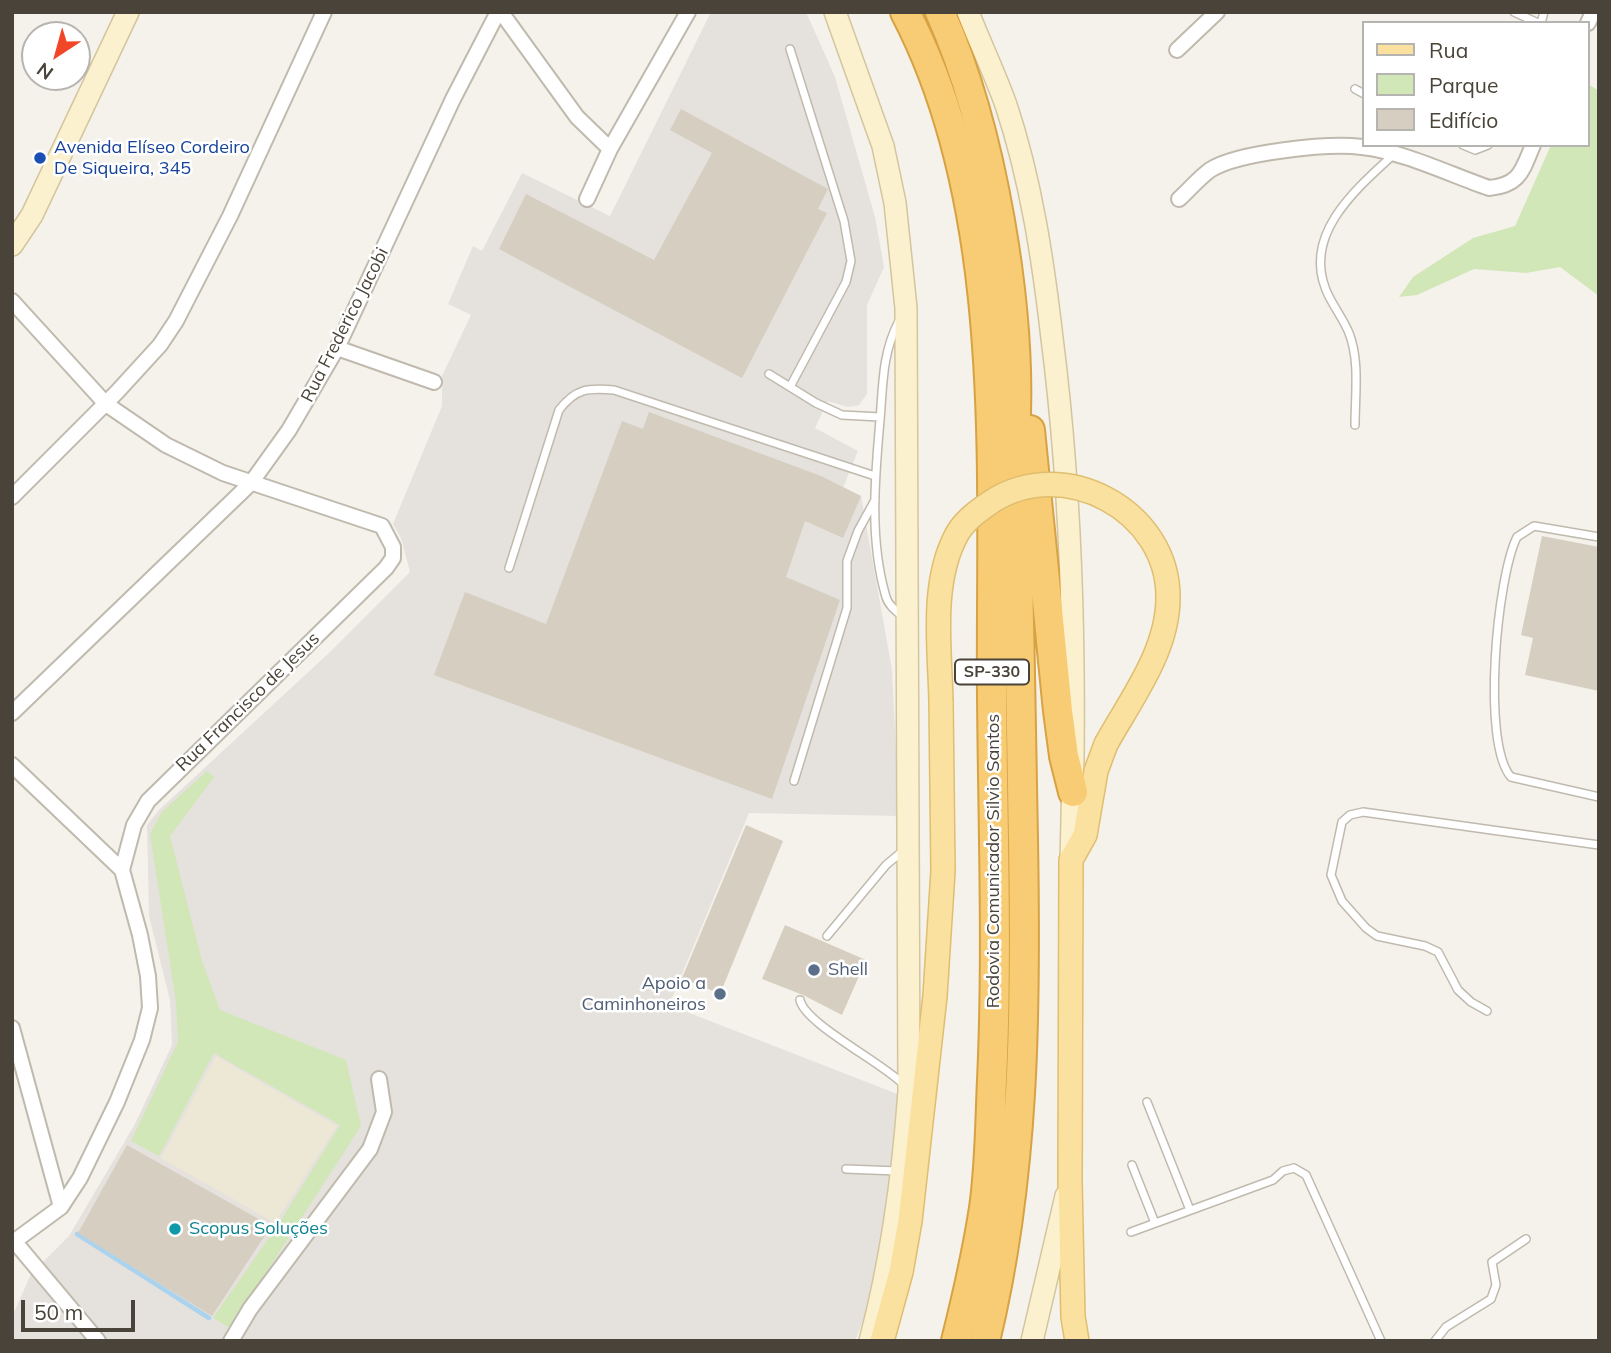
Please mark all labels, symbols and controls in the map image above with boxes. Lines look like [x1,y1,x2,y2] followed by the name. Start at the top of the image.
[21,21,91,91] north arrow
[1362,21,1590,147] legend
[1429,37,1468,63] text: Rua
[32,57,58,85] text: N
[1429,72,1498,98] text: Parque
[1429,107,1498,133] text: Edifício
[54,137,250,180] place label: Avenida Elíseo Cordeiro De Siqueira, 345
[32,150,48,166] marker: Avenida Elíseo Cordeiro De Siqueira, 345
[297,244,393,406] street label: Rua Frederico Jacobi
[172,628,324,776] street label: Rua Francisco de Jesus
[955,660,1029,684] road number: SP-330
[983,714,1005,1008] street label: Rodovia Comunicador Silvio Santos
[828,959,868,981] place label: Shell
[806,962,822,978] marker: Shell
[581,973,706,1016] place label: Apoio a Caminhoneiros
[712,986,728,1002] marker: Apoio a Caminhoneiros
[189,1218,328,1240] place label: Scopus Soluções
[167,1221,183,1237] marker: Scopus Soluções
[24,1286,138,1330] scale bar
[34,1299,83,1325] text: 50 m

